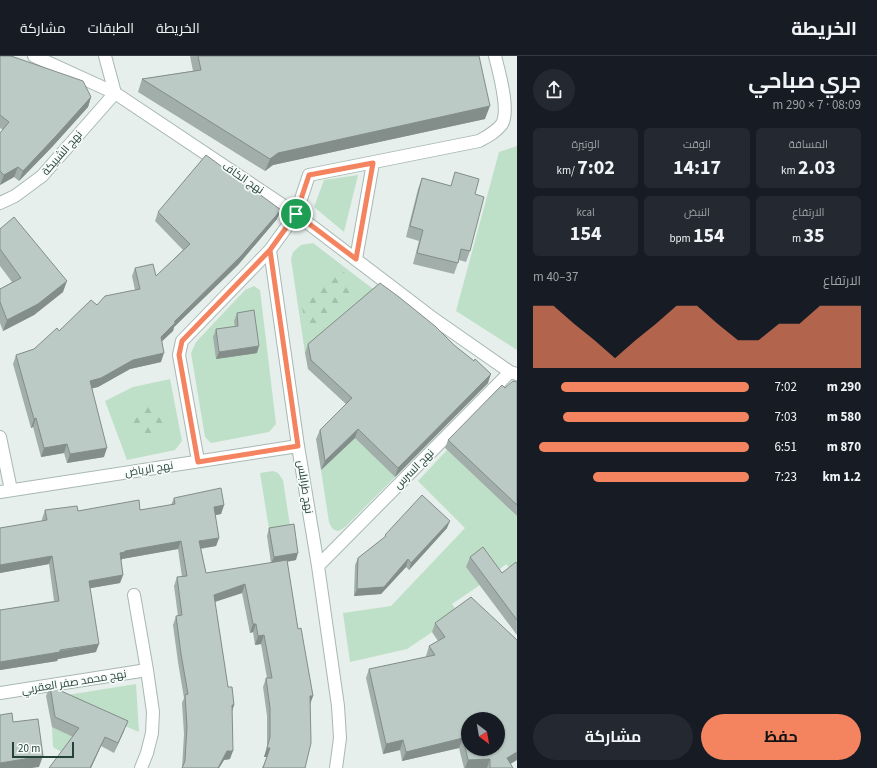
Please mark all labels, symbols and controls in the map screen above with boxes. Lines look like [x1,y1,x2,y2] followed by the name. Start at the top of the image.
[791,16,857,43] text: الخريطة
[20,19,66,39] text: مشاركة
[88,19,134,39] text: الطبقات
[156,19,200,39] text: الخريطة
[748,65,861,97] text: جري صباحي
[533,69,575,111] button: share
[773,96,861,114] text: 08:09 · 7 × 290 m
[38,127,86,179] street label: نهج الشبيكة
[572,137,600,152] text: الوتيرة
[683,137,711,152] text: الوقت
[789,137,828,152] text: المسافة
[577,154,615,182] text: 7:02
[673,154,721,182] text: 14:17
[798,154,836,182] text: 2.03
[219,159,267,197] street label: نهج الكاف
[557,163,577,178] text: /km
[781,163,798,178] text: km
[279,197,313,231] pin
[285,203,307,225] icon: arrive
[576,205,595,220] text: kcal
[684,205,710,220] text: النبض
[792,205,824,220] text: الارتفاع
[570,220,602,248] text: 154
[693,222,725,250] text: 154
[803,222,825,250] text: 35
[669,231,693,246] text: bpm
[792,231,803,246] text: m
[533,268,579,286] text: 37–40 m
[823,272,861,290] text: الارتفاع
[774,378,797,396] text: 7:02
[827,378,861,396] text: 290 m
[774,408,797,426] text: 7:03
[827,408,861,426] text: 580 m
[774,438,797,456] text: 6:51
[827,438,861,456] text: 870 m
[391,446,437,492] street label: نهج السرس
[124,458,174,480] street label: نهج الرياض
[293,459,317,515] street label: نهج طرابلس
[774,468,797,486] text: 7:23
[822,468,861,486] text: 1.2 km
[20,666,128,699] street label: نهج محمد صفر العقربي
[461,712,505,756] north arrow
[461,712,505,756] map controls
[533,714,693,760] button: مشاركة
[701,714,861,760] button: حفظ
[12,740,74,759] scale bar
[18,741,40,756] text: 20 m

